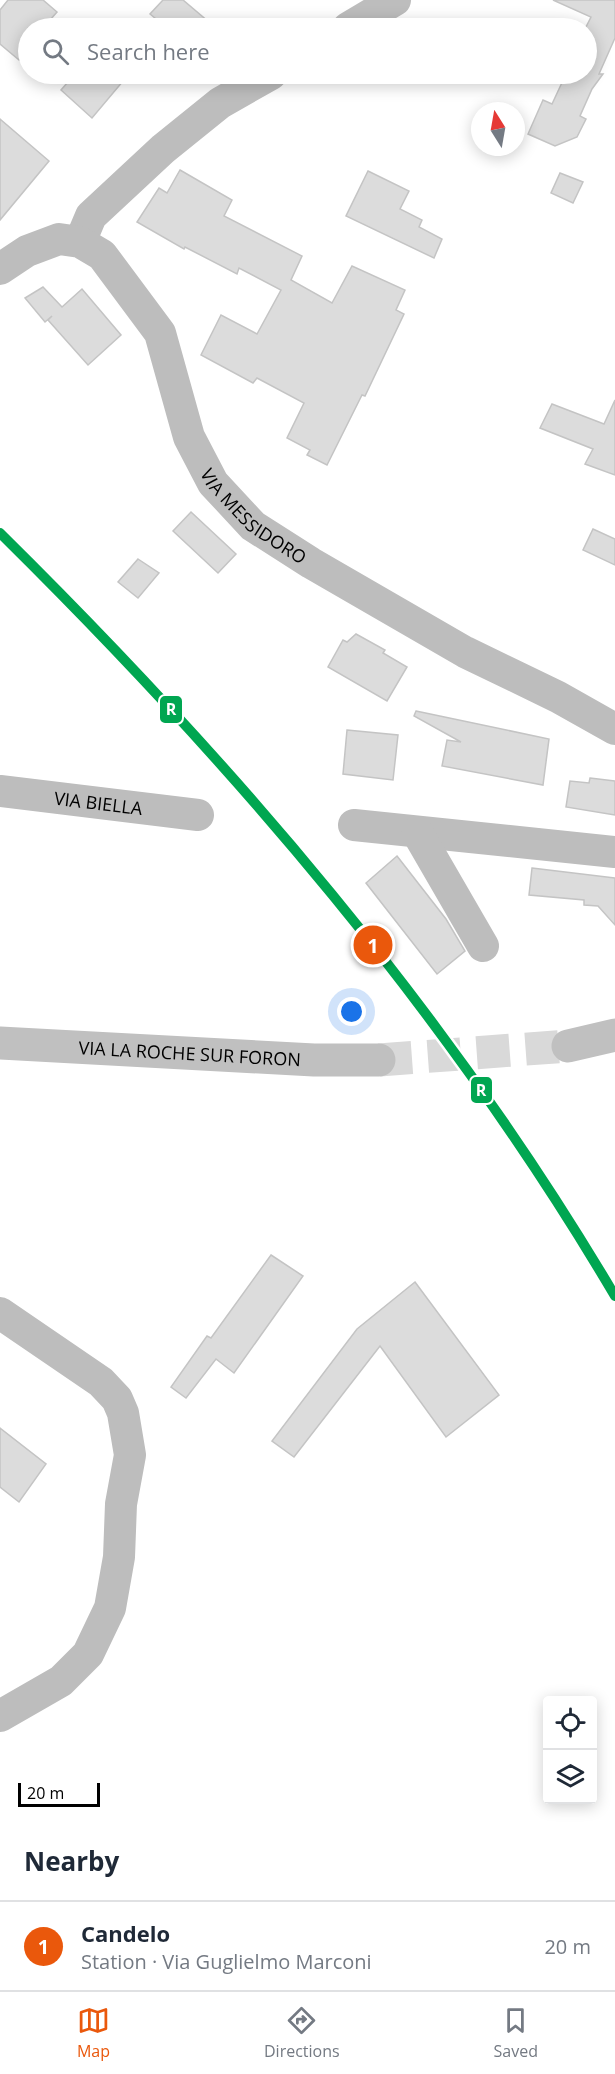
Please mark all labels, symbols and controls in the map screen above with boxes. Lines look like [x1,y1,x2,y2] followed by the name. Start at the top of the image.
[18,18,597,84] search box
[39,35,72,68] icon: search
[87,36,210,66] text: Search here
[471,102,525,156] north arrow
[195,464,311,569] street label: VIA MESSIDORO
[159,695,183,724] line badge: R
[166,698,177,720] text: R
[53,786,144,820] street label: VIA BIELLA
[354,922,392,968] pin: 1
[337,997,366,1026] your location
[78,1035,301,1071] street label: VIA LA ROCHE SUR FORON
[470,1076,493,1104] line badge: R
[476,1079,487,1101] text: R
[543,1696,597,1804] map controls
[543,1696,597,1750] button: locate
[543,1750,597,1804] button: layers
[18,1780,100,1808] scale bar
[27,1782,64,1804] text: 20 m
[24,1843,119,1879] text: Nearby
[81,1918,170,1948] text: Candelo
[38,1933,49,1960] text: 1
[544,1933,591,1960] text: 20 m
[81,1948,372,1975] text: Station · Via Guglielmo Marconi
[77,2004,110,2062] tab: Map
[264,2004,340,2062] tab: Directions
[494,2004,538,2062] tab: Saved

